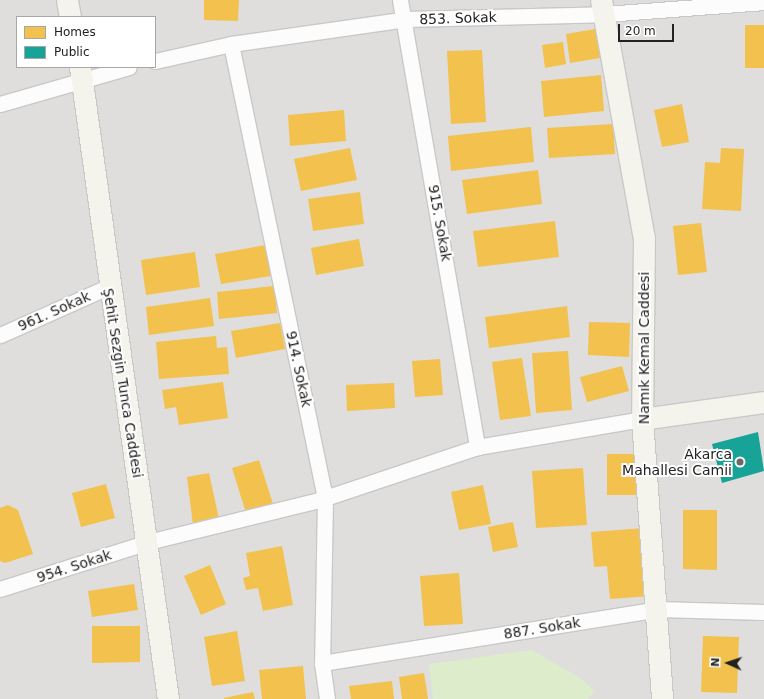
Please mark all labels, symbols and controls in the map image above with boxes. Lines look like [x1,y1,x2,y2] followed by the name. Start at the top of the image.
[419,8,497,28] street label: 853. Sokak
[16,16,156,68] legend
[620,16,676,42] scale bar
[625,24,656,38] text: 20 m
[54,25,96,39] text: Homes
[54,45,90,59] text: Public
[425,183,455,263] street label: 915. Sokak
[636,272,652,424] street label: Namık Kemal Caddesi
[100,287,146,479] street label: Şehit Sezgin Tunca Caddesi
[15,288,93,334] street label: 961. Sokak
[283,329,315,409] street label: 914. Sokak
[622,446,732,478] place label: Akarca Mahallesi Camii
[735,457,745,467] marker: Akarca Mahallesi Camii
[34,546,114,586] street label: 954. Sokak
[502,614,582,642] street label: 887. Sokak
[708,643,748,683] north arrow
[709,657,722,667] text: N

